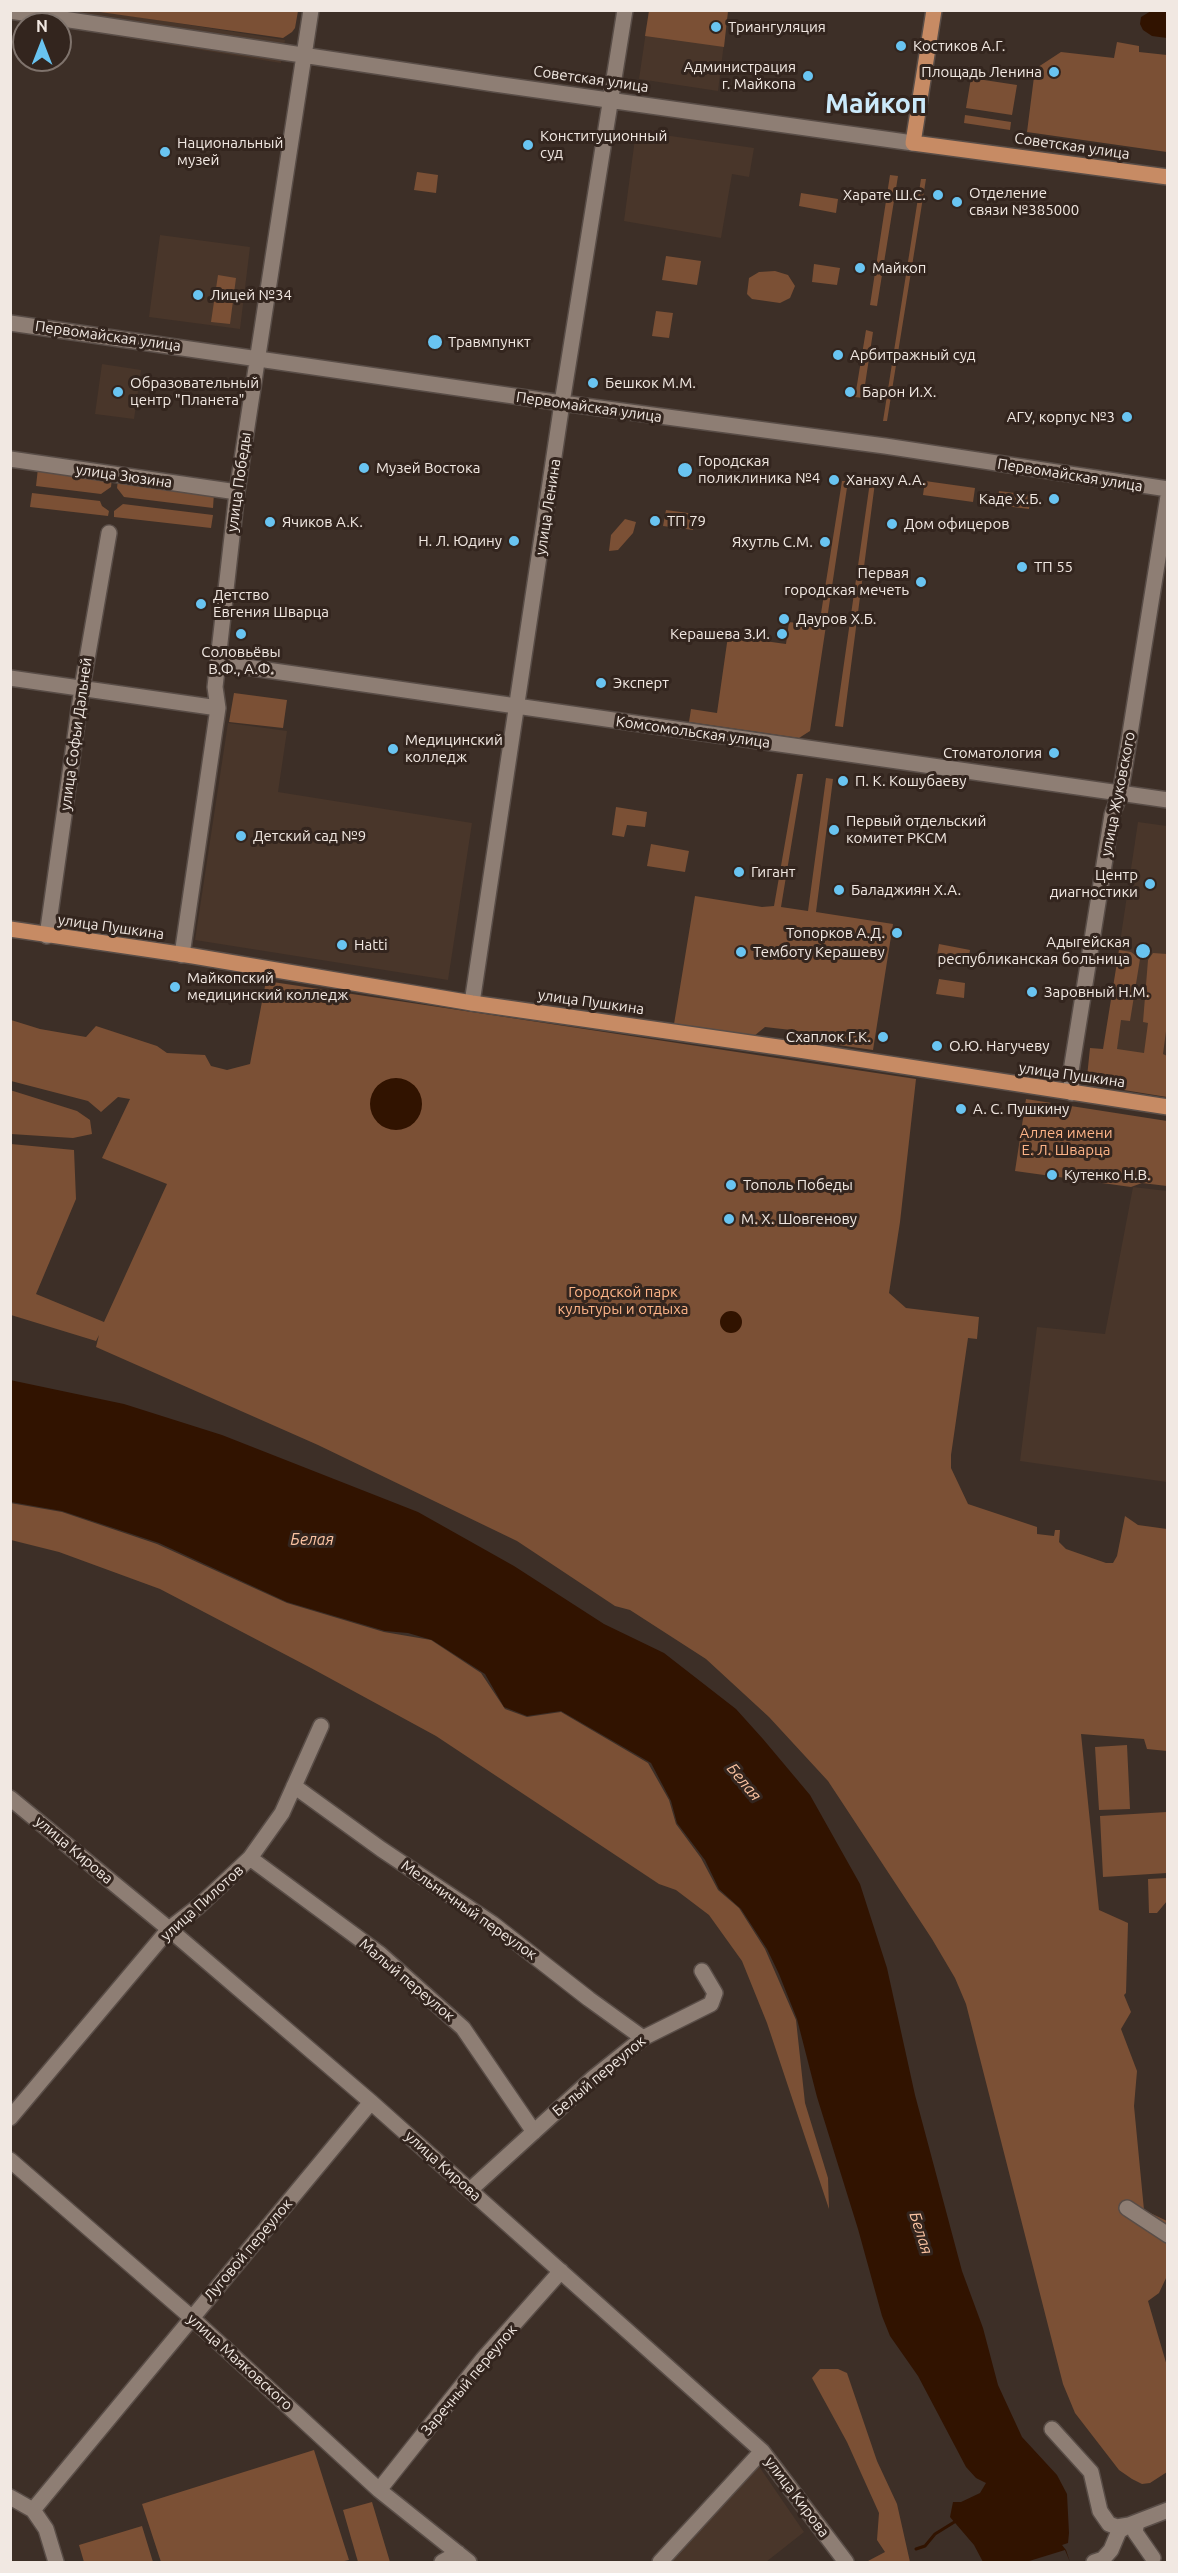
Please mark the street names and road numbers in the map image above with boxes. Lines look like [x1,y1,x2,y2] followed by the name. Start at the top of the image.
[532,62,650,96] street label: Советская улица
[1013,129,1131,163] street label: Советская улица
[34,317,182,355] street label: Первомайская улица
[515,388,663,426] street label: Первомайская улица
[223,431,255,533] street label: улица Победы
[996,455,1144,495] street label: Первомайская улица
[532,458,564,556] street label: улица Ленина
[75,460,173,492] street label: улица Зюзина
[56,656,96,812] street label: улица Софьи Дальней
[615,712,771,752] street label: Комсомольская улица
[1097,730,1139,858] street label: улица Жуковского
[57,911,165,943] street label: улица Пушкина
[537,986,645,1018] street label: улица Пушкина
[1018,1059,1126,1091] street label: улица Пушкина
[31,1812,117,1888] street label: улица Кирова
[398,1856,540,1964] street label: Мельничный переулок
[157,1861,247,1945] street label: улица Пилотов
[356,1935,458,2025] street label: Малый переулок
[549,2032,649,2120] street label: Белый переулок
[401,2127,485,2205] street label: улица Кирова
[200,2195,296,2305] street label: Луговой переулок
[184,2310,296,2414] street label: улица Маяковского
[417,2321,521,2439] street label: Заречный переулок
[761,2453,833,2541] street label: улица Кирова

